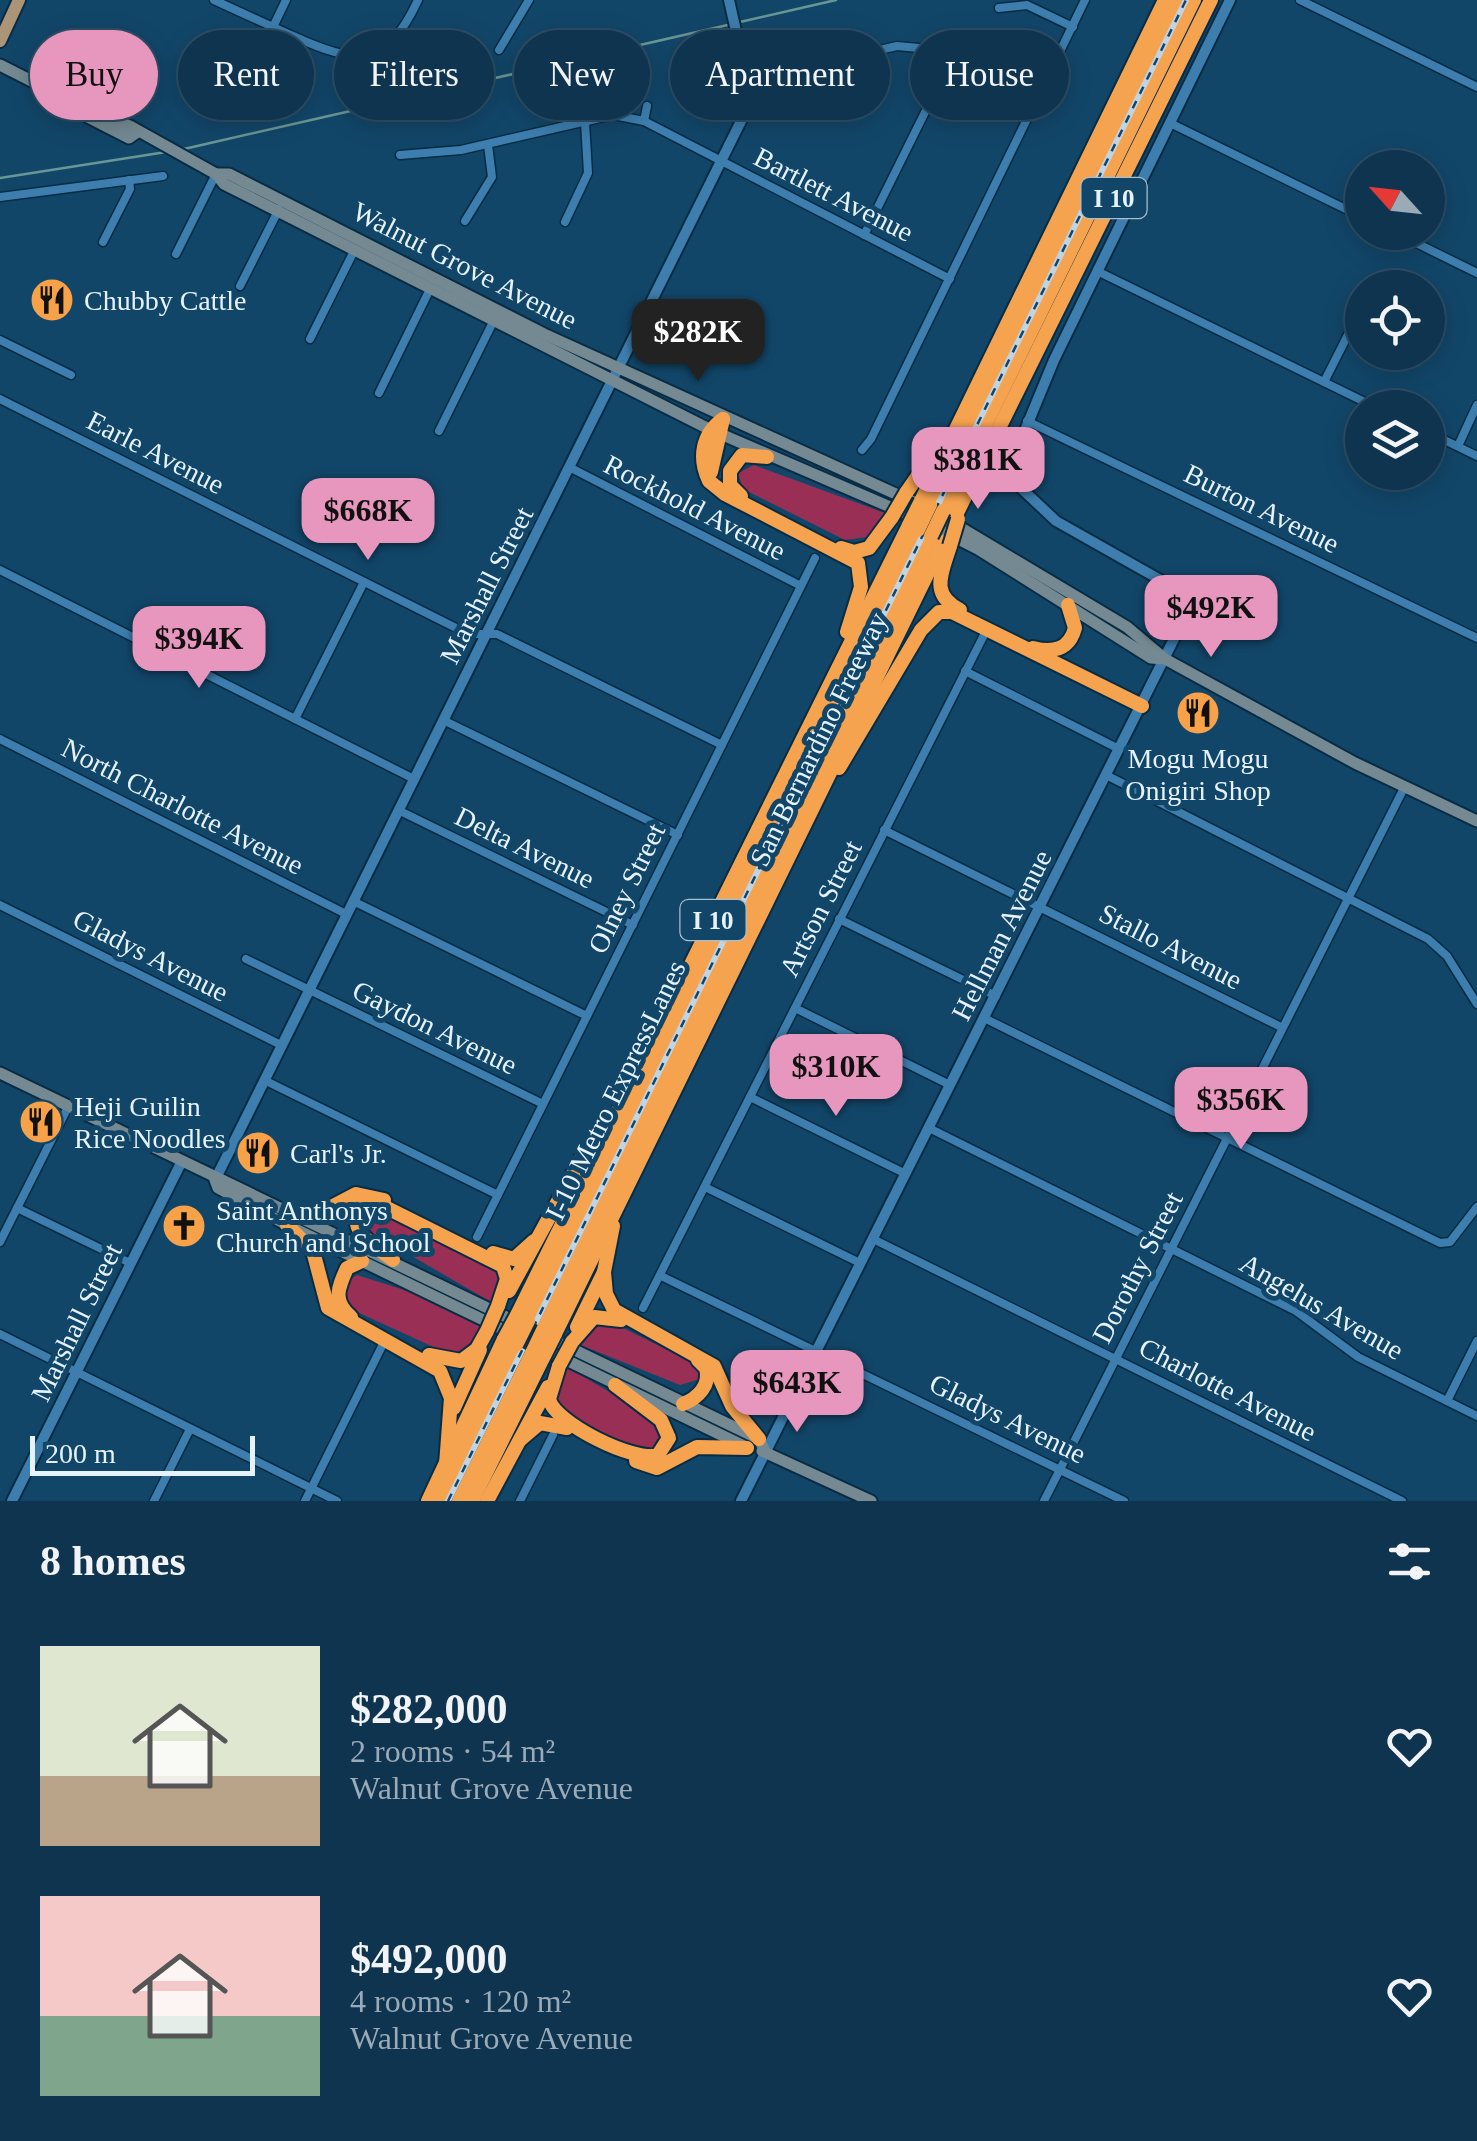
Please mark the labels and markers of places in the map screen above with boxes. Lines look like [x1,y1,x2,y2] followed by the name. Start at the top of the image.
[29,277,75,323] restaurant icon: Chubby Cattle
[84,285,247,316] place label: Chubby Cattle
[628,299,768,384] pin: $282K
[908,427,1048,512] pin: $381K
[298,478,438,563] pin: $668K
[1141,575,1281,660] pin: $492K
[129,606,269,691] pin: $394K
[1175,690,1221,736] restaurant icon: Mogu Mogu Onigiri Shop
[1125,743,1271,806] place label: Mogu Mogu Onigiri Shop
[766,1034,906,1119] pin: $310K
[1171,1067,1311,1152] pin: $356K
[74,1091,226,1154] place label: Heji Guilin Rice Noodles
[18,1099,64,1145] restaurant icon: Heji Guilin Rice Noodles
[235,1130,281,1176] restaurant icon: Carl's Jr.
[290,1138,387,1169] place label: Carl's Jr.
[216,1195,431,1258] place label: Saint Anthonys Church and School
[161,1203,207,1249] church icon: Saint Anthonys Church and School
[727,1350,867,1435] pin: $643K

